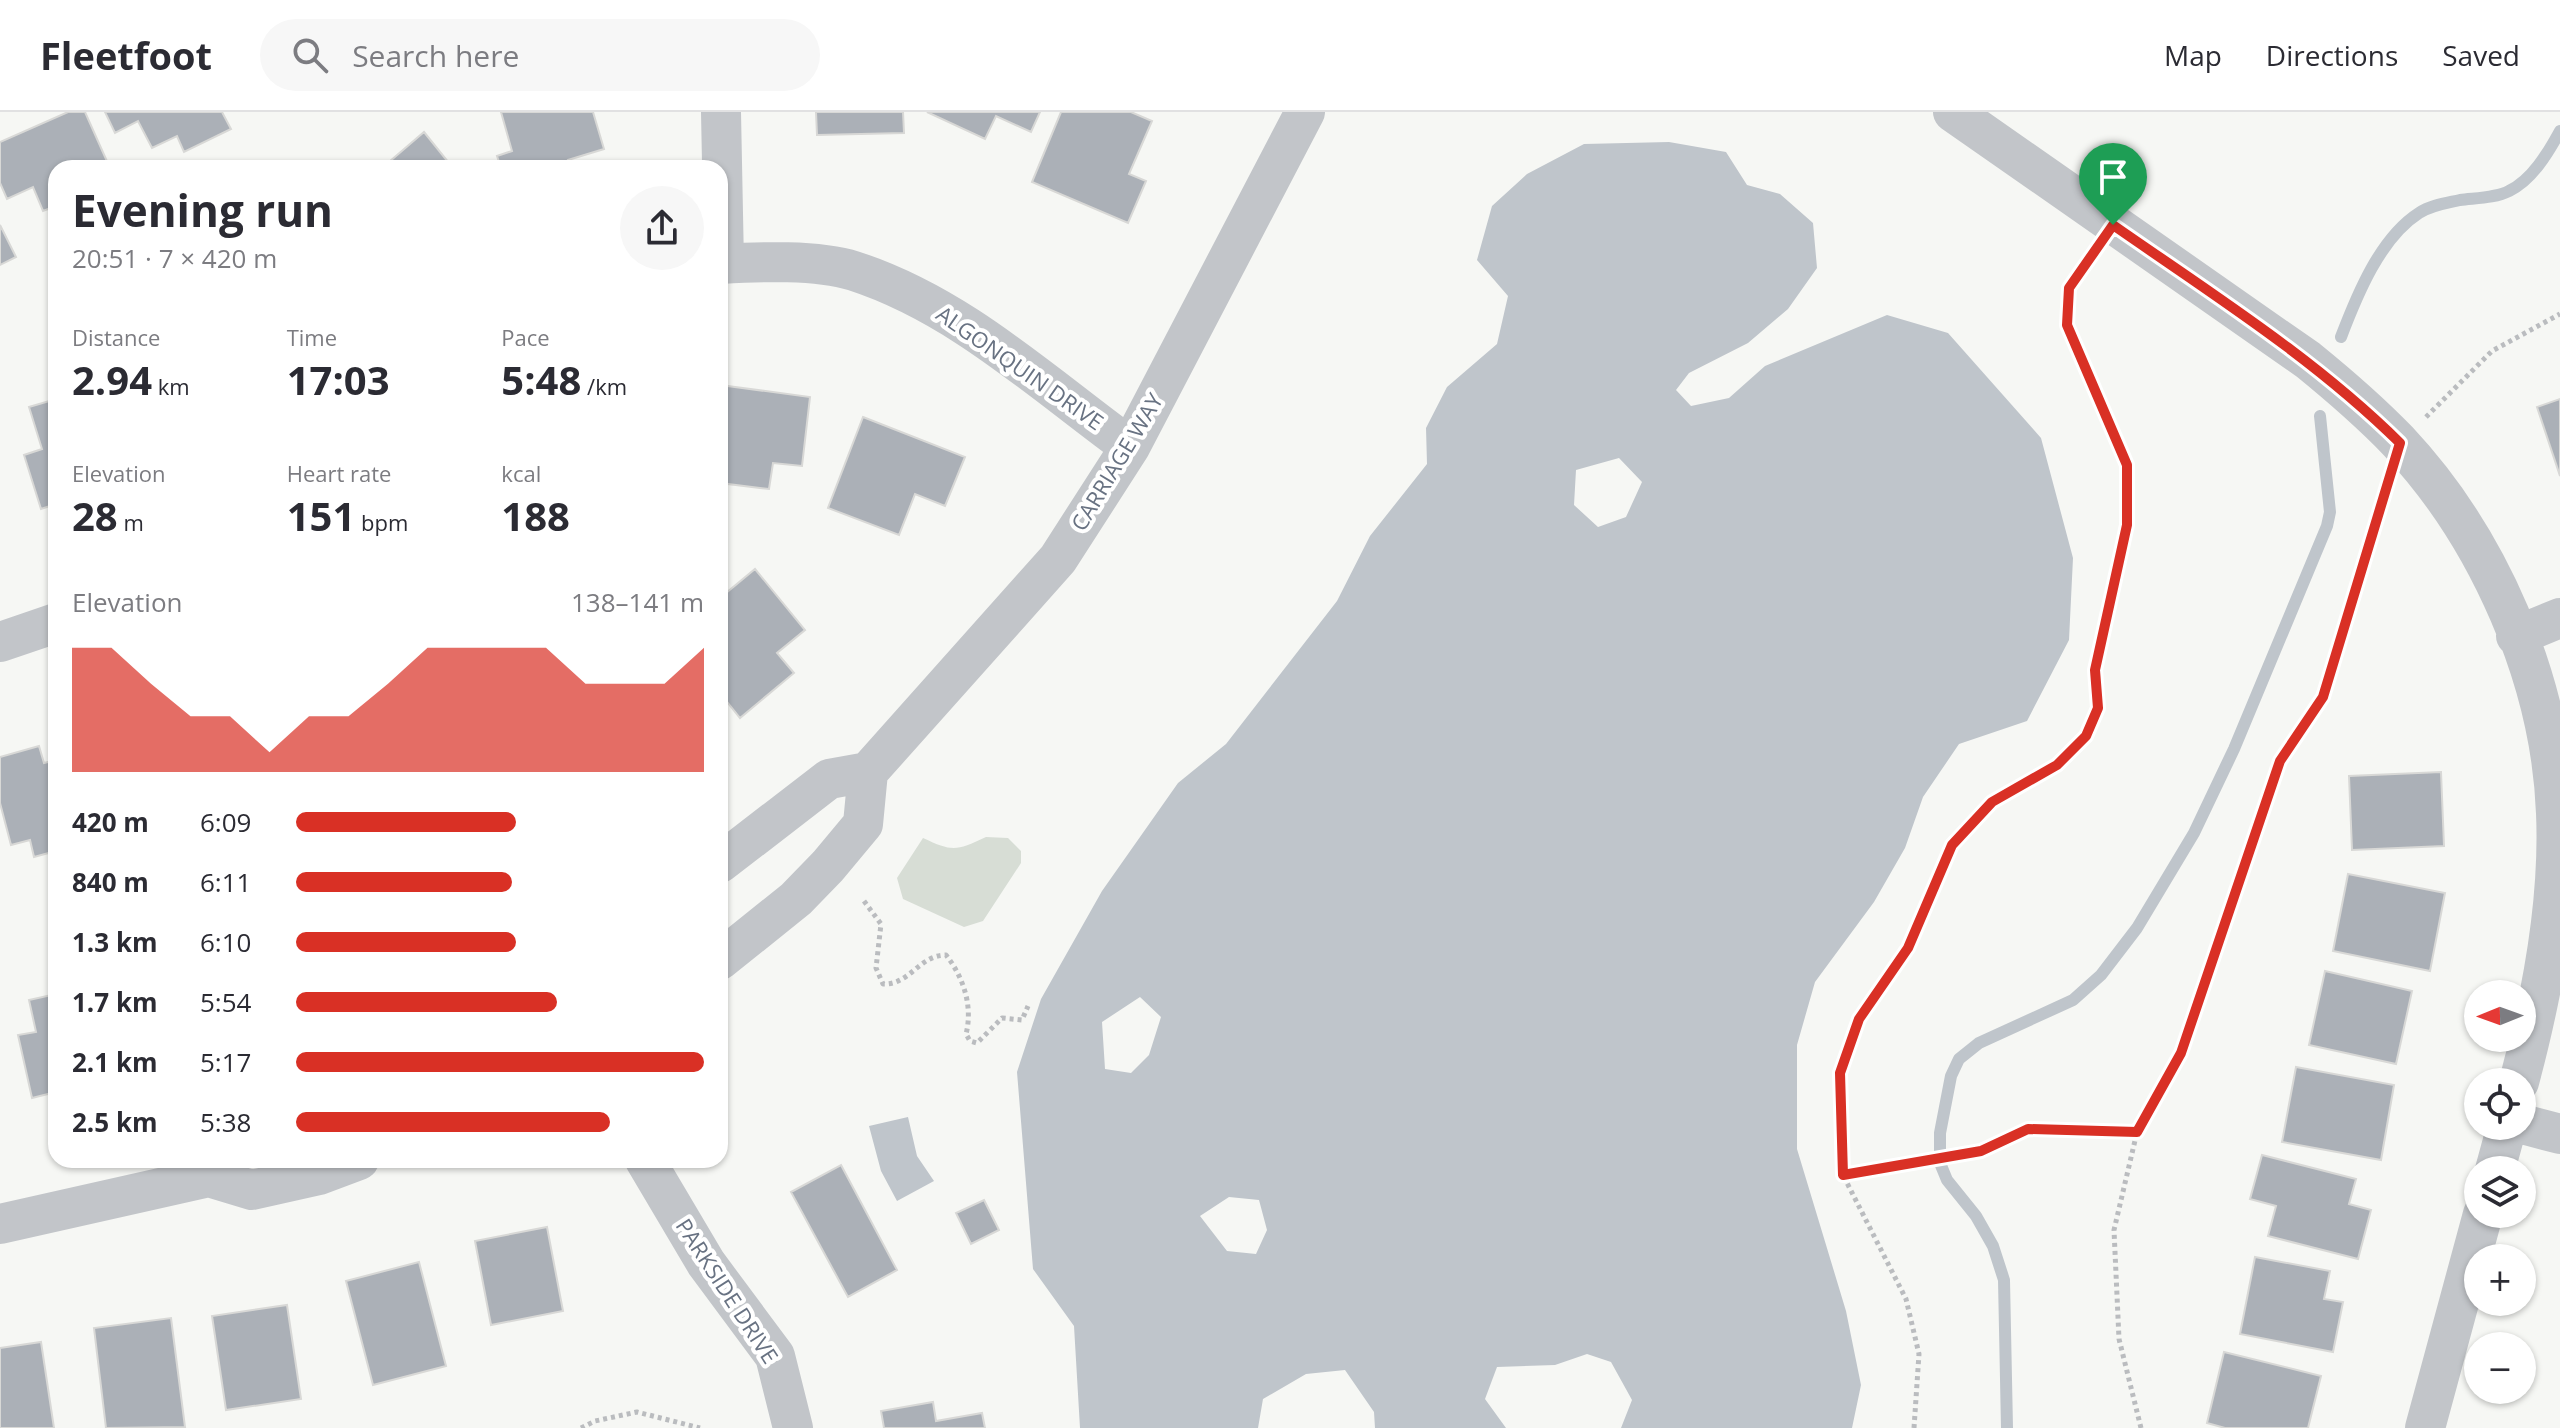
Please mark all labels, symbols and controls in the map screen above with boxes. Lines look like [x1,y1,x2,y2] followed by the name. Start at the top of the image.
[260,19,820,91] search box
[40,29,212,81] text: Fleetfoot
[288,33,332,77] icon: search
[352,35,519,76] text: Search here
[2164,36,2222,74] text: Map
[2266,36,2398,74] text: Directions
[2442,36,2520,74] text: Saved
[2079,143,2147,225] pin
[2091,155,2135,199] icon: arrive
[72,180,333,240] text: Evening run
[620,186,704,270] button: share
[72,240,277,276] text: 20:51 · 7 × 420 m
[931,298,1110,436] street label: ALGONQUIN DRIVE
[72,322,160,352] text: Distance
[287,322,337,352] text: Time
[501,322,550,352] text: Pace
[72,352,152,407] text: 2.94
[287,352,390,407] text: 17:03
[501,352,581,407] text: 5:48
[152,371,190,401] text: km
[581,371,627,401] text: /km
[1063,387,1169,536] street label: CARRIAGE WAY
[72,458,165,488] text: Elevation
[287,458,391,488] text: Heart rate
[501,458,541,488] text: kcal
[72,488,118,543] text: 28
[287,488,355,543] text: 151
[501,488,570,543] text: 188
[118,507,144,537] text: m
[355,507,408,537] text: bpm
[72,584,182,620] text: Elevation
[571,584,704,620] text: 138–141 m
[72,804,149,840] text: 420 m
[200,804,251,840] text: 6:09
[72,864,149,900] text: 840 m
[200,864,251,900] text: 6:11
[72,924,158,960] text: 1.3 km
[200,924,251,960] text: 6:10
[2464,980,2536,1052] north arrow
[2464,980,2536,1404] map controls
[72,984,158,1020] text: 1.7 km
[200,984,251,1020] text: 5:54
[72,1044,158,1080] text: 2.1 km
[200,1044,251,1080] text: 5:17
[2464,1068,2536,1140] button: locate
[72,1104,158,1140] text: 2.5 km
[200,1104,251,1140] text: 5:38
[2464,1156,2536,1228] button: layers
[670,1212,786,1369] street label: PARKSIDE DRIVE
[2464,1244,2536,1316] button: +
[2464,1332,2536,1404] button: −

